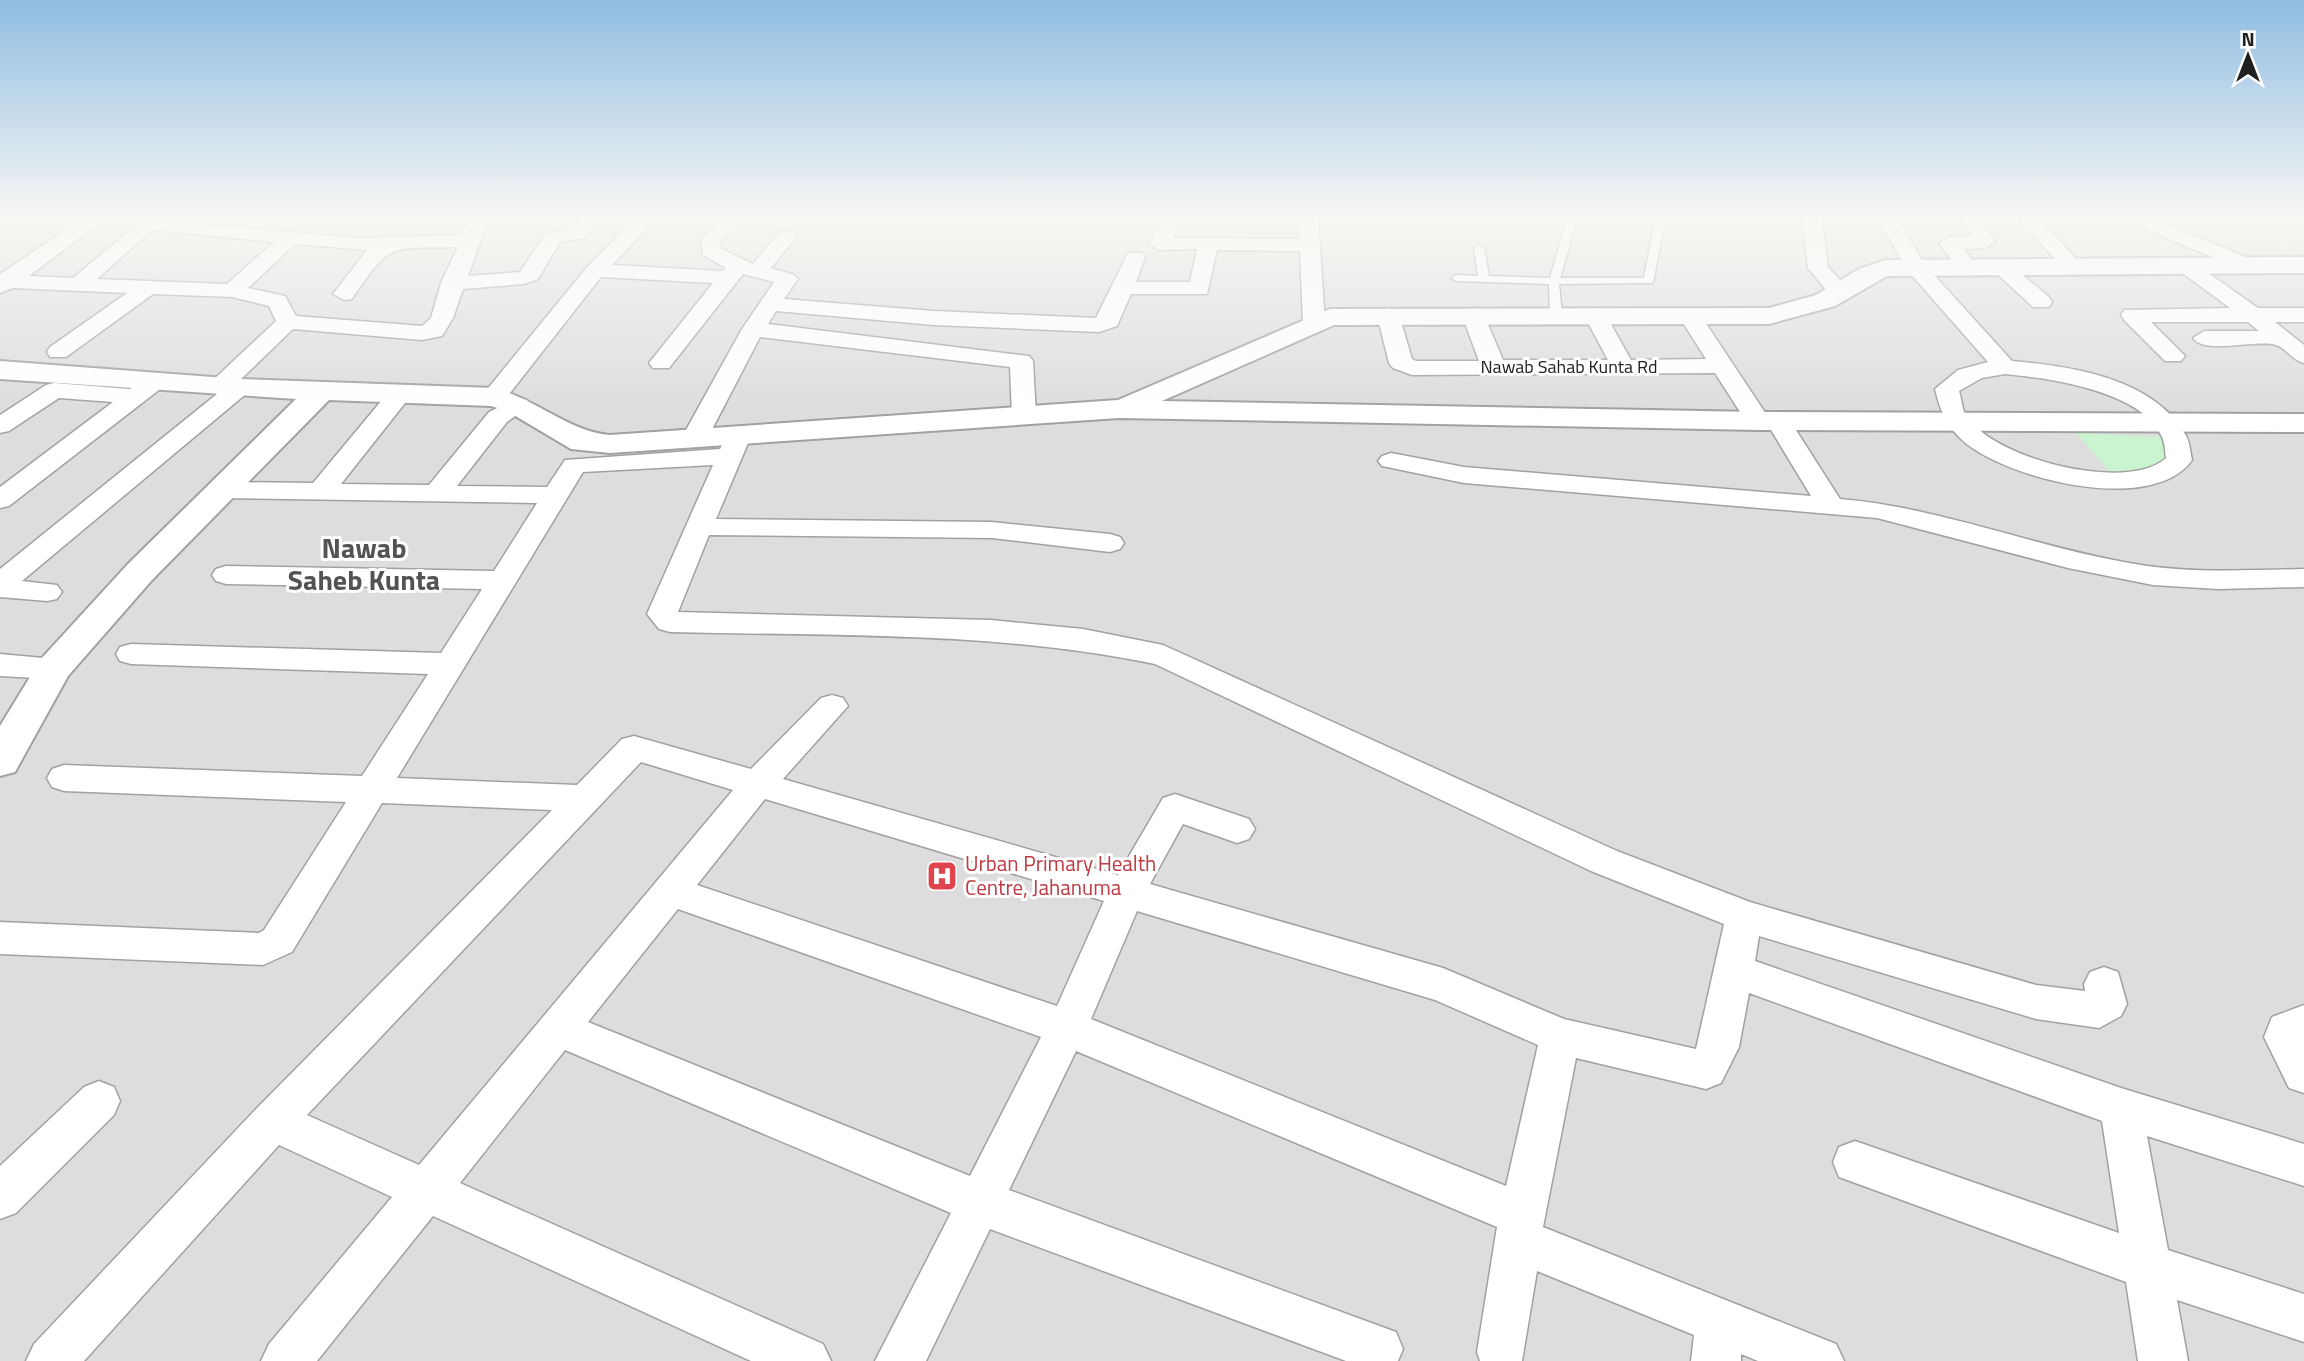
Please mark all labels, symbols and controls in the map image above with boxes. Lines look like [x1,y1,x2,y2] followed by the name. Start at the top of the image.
[2213,21,2283,91] north arrow
[2241,24,2255,53] text: N
[1480,353,1658,380] street label: Nawab Sahab Kunta Rd
[288,526,440,601] district label: Nawab Saheb Kunta
[965,847,1156,903] place label: Urban Primary Health Centre, Jahanuma
[925,859,959,893] hospital icon: Urban Primary Health Centre, Jahanuma

